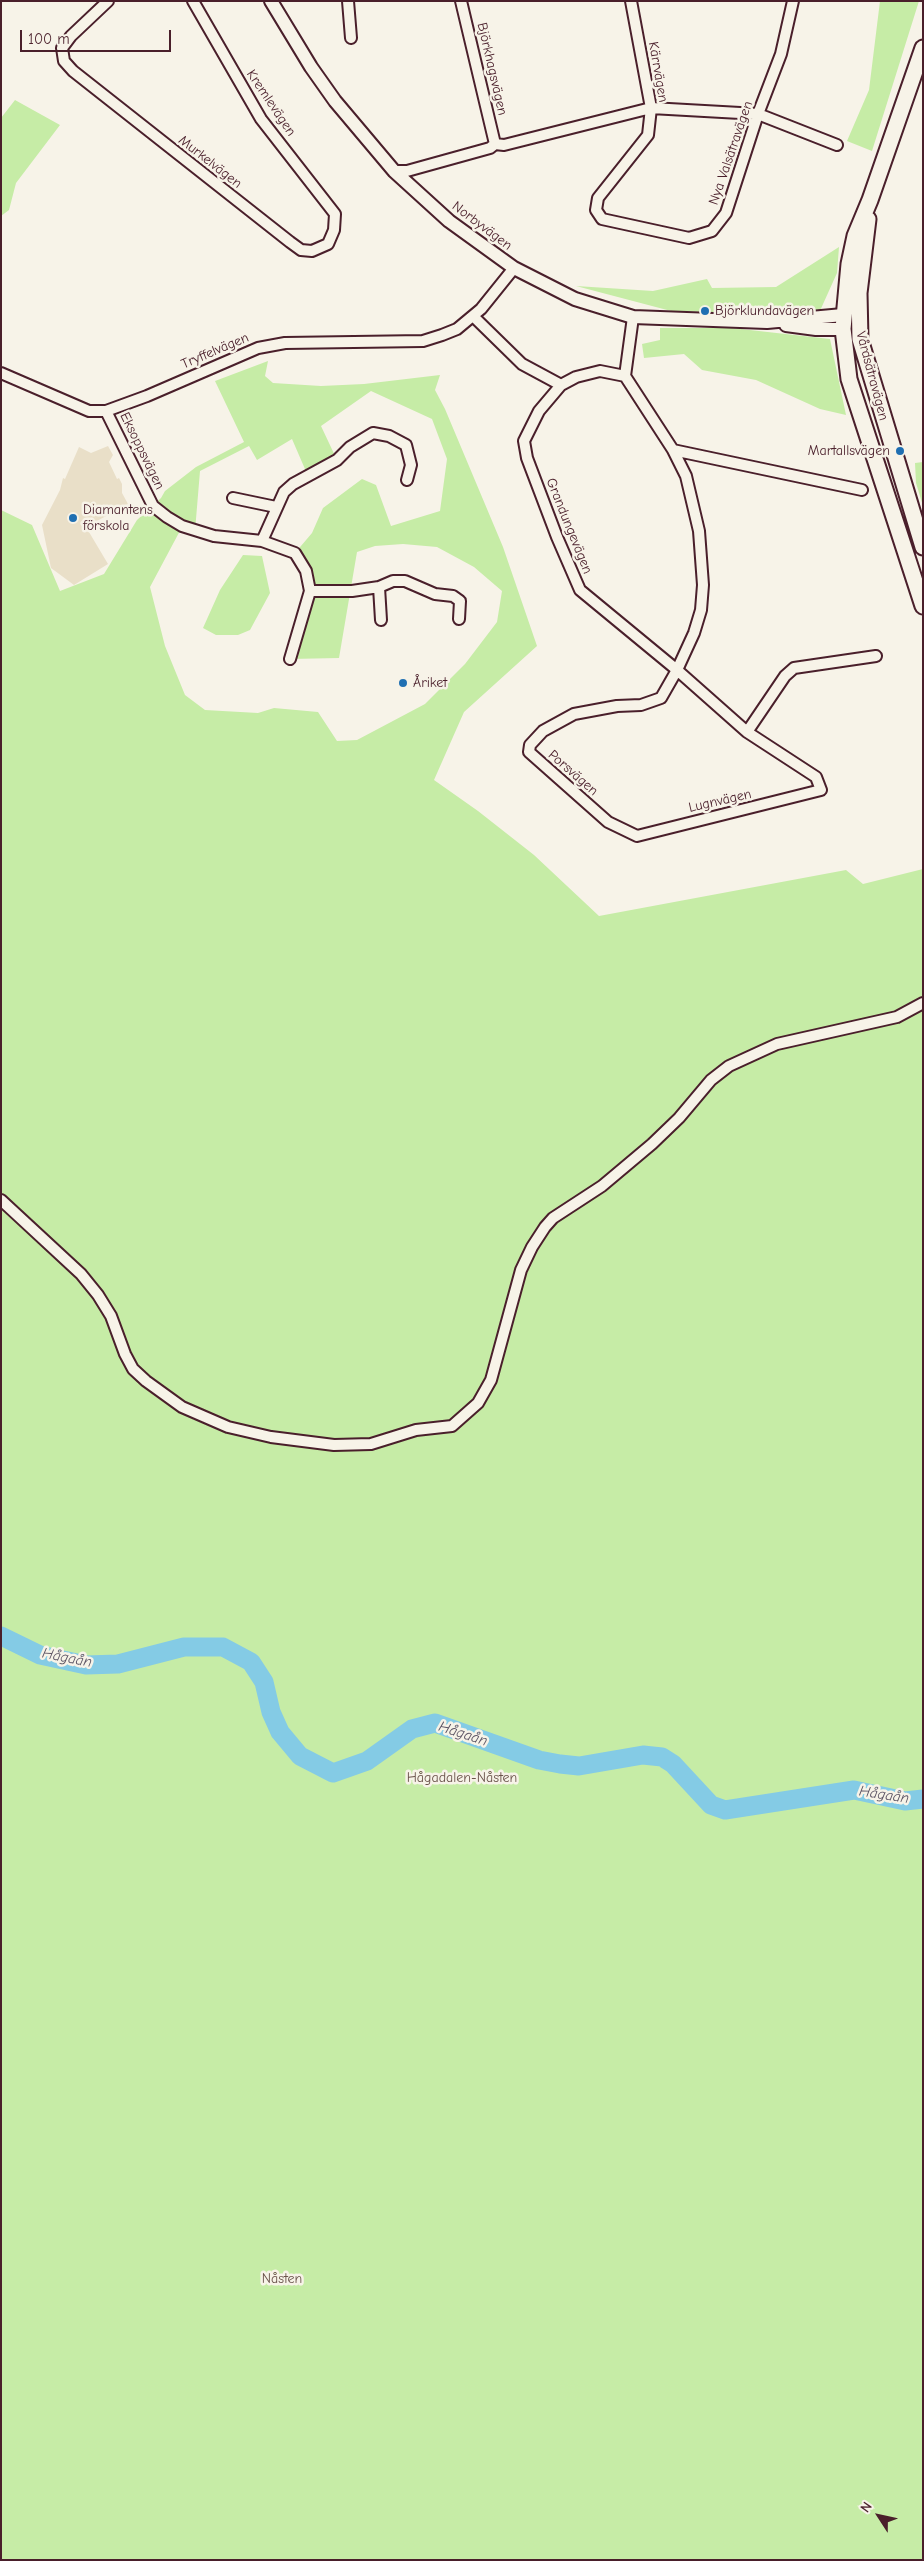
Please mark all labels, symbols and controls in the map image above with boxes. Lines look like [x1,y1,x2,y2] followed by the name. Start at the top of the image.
[22,20,174,52] scale bar
[473,21,511,117] street label: Björkhagsvägen
[28,30,70,48] text: 100 m
[644,40,672,104] street label: Kärrvägen
[243,66,299,140] street label: Kremlevägen
[705,99,757,207] street label: Nya Valsätravägen
[175,132,245,192] street label: Murkelvägen
[449,198,515,254] street label: Norbyvägen
[715,303,814,319] place label: Björklundavägen
[699,305,711,317] marker: Björklundavägen
[179,329,251,373] street label: Tryffelvägen
[852,330,892,422] street label: Vårdsätravägen
[116,410,168,492] street label: Eksoppsvägen
[808,443,890,459] place label: Martallsvägen
[894,445,906,457] marker: Martallsvägen
[542,476,596,576] street label: Grandungevägen
[83,502,153,534] place label: Diamantens förskola
[67,512,79,524] marker: Diamantens förskola
[413,675,447,691] place label: Åriket
[397,677,409,689] marker: Åriket
[544,747,602,799] street label: Porsvägen
[687,786,753,816] street label: Lugnvägen
[41,1644,93,1672] water label: Hågaån
[436,1718,490,1750] water label: Hågaån
[407,1770,517,1786] park label: Hågadalen-Nåsten
[858,1782,910,1808] water label: Hågaån
[262,2271,302,2287] park label: Nåsten
[854,2491,904,2541] north arrow
[857,2498,876,2516] text: N

